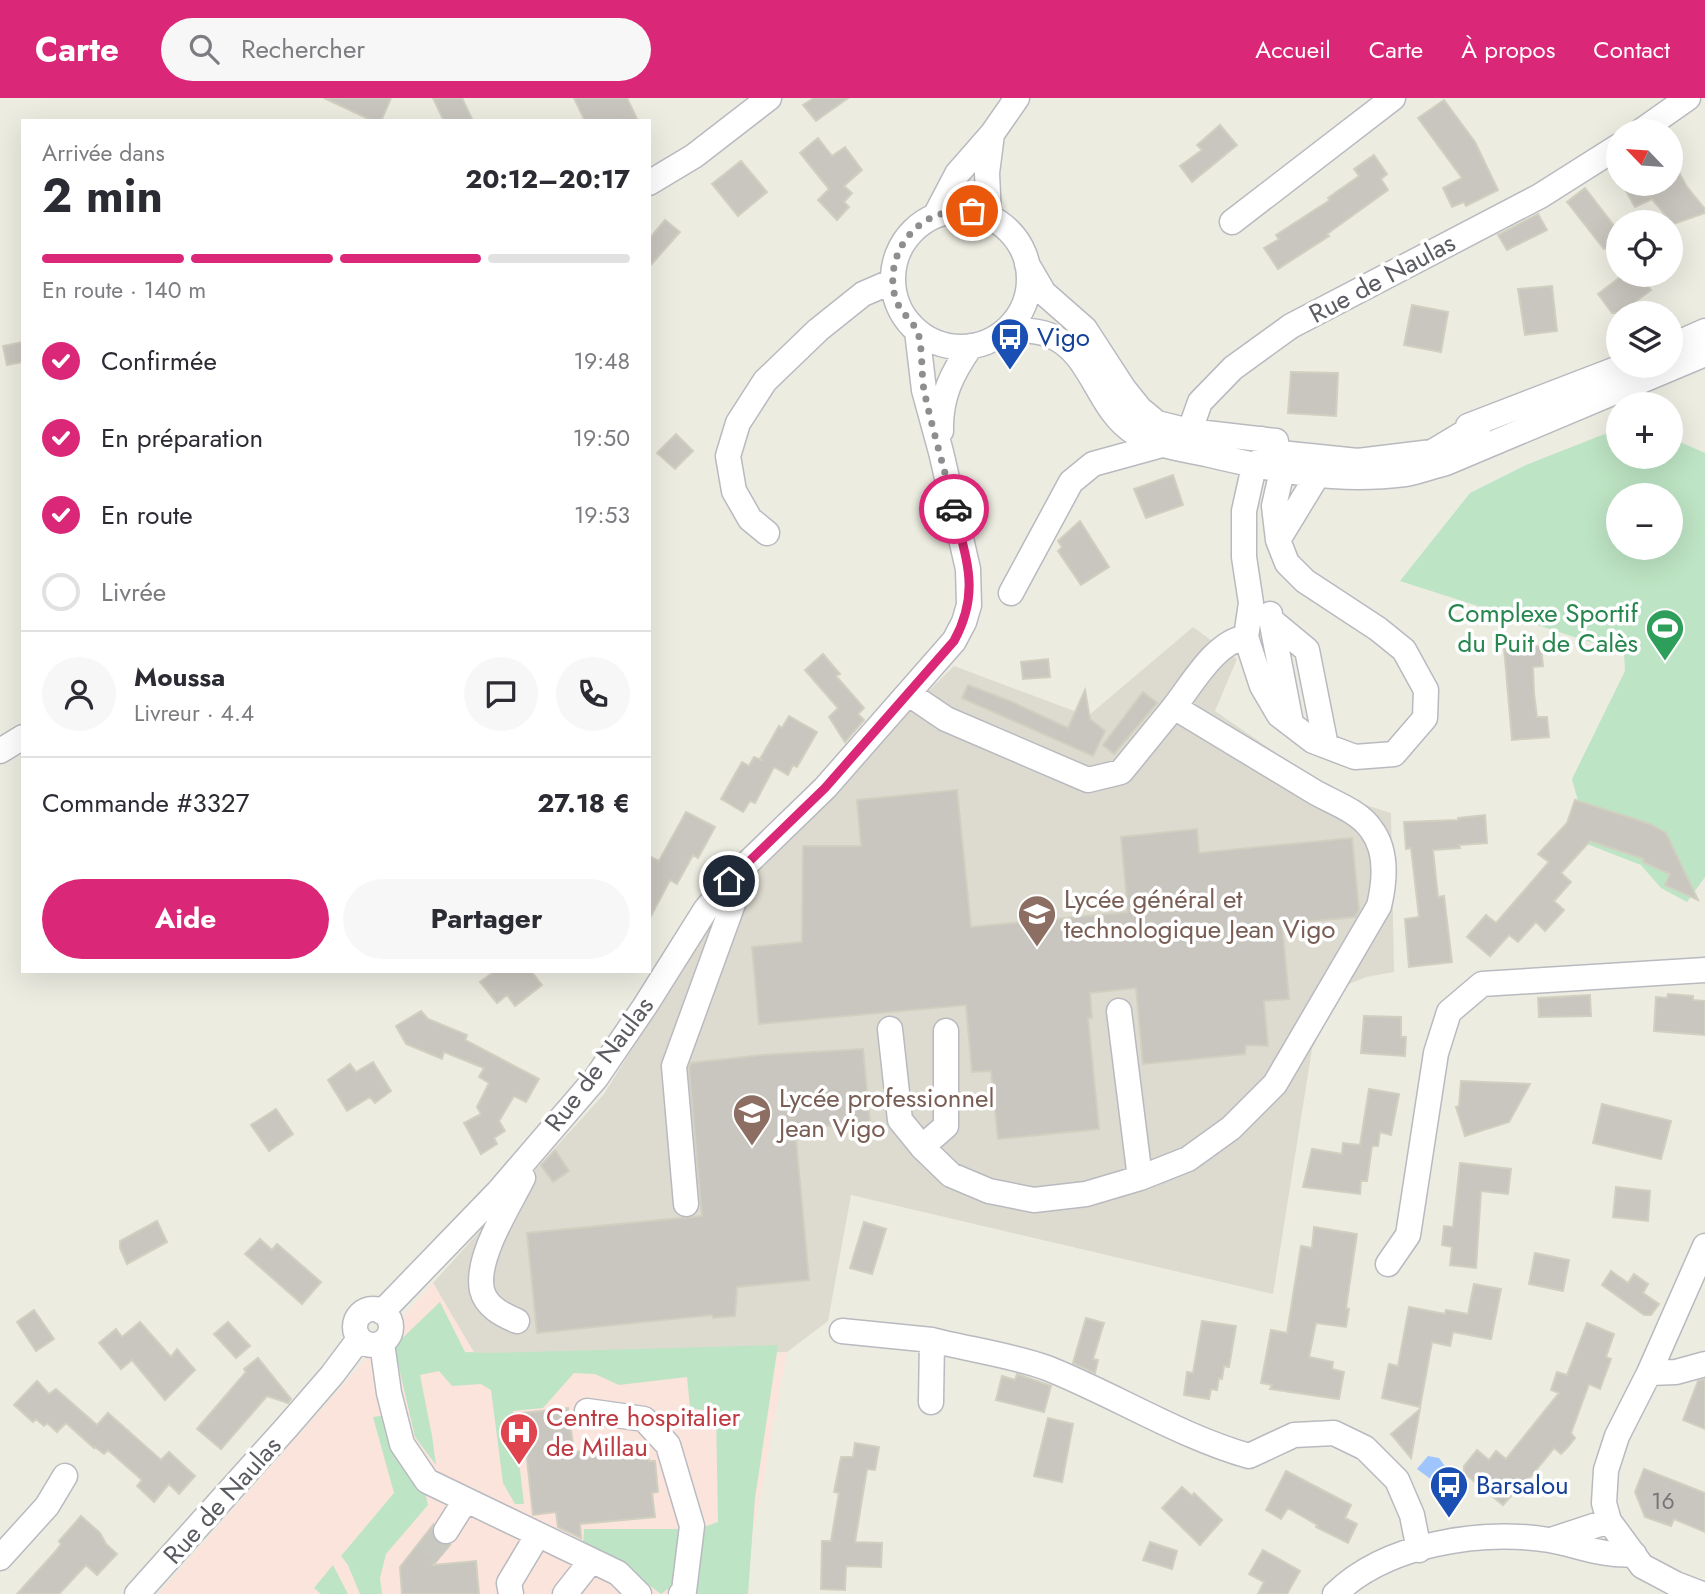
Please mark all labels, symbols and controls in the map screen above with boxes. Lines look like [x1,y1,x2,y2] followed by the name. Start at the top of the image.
[161,18,651,81] search box
[35,26,119,73] text: Carte
[185,30,223,68] icon: search
[241,30,365,68] text: Rechercher
[1255,32,1331,67] text: Accueil
[1369,32,1423,67] text: Carte
[1461,32,1555,67] text: À propos
[1593,32,1670,67] text: Contact
[1606,119,1684,196] north arrow
[1606,119,1683,560] map controls
[42,136,165,170] text: Arrivée dans
[465,160,630,198] text: 20:12–20:17
[42,163,163,229] text: 2 min
[942,181,1002,241] pin
[953,192,991,230] icon: bag
[1606,210,1683,287] button: locate
[1302,224,1462,332] street label: Rue de Naulas
[42,273,206,307] text: En route · 140 m
[1606,301,1683,378] button: layers
[989,316,1031,371] bus stop icon: Vigo
[1037,318,1090,356] place label: Vigo
[42,342,80,380] icon: check
[101,342,217,380] text: Confirmée
[574,344,630,378] text: 19:48
[1606,392,1683,469] button: +
[42,419,80,457] icon: check
[101,419,263,457] text: En préparation
[573,421,630,455] text: 19:50
[919,474,989,544] courier
[1606,483,1683,560] button: −
[935,490,973,528] icon: car
[42,496,80,534] icon: check
[101,496,193,534] text: En route
[574,498,630,532] text: 19:53
[101,573,166,611] text: Livrée
[1448,594,1639,662] place label: Complexe Sportif du Puit de Calès
[1644,607,1686,662] sports icon: Complexe Sportif du Puit de Calès
[42,657,116,731] button: person
[464,657,538,731] button: chat
[556,657,630,731] button: phone
[134,658,225,696] text: Moussa
[134,696,254,730] text: Livreur · 4.4
[42,784,249,822] text: Commande #3327
[537,784,630,822] text: 27.18 €
[699,851,759,911] pin
[710,862,748,900] icon: home
[42,879,329,959] button: Aide
[343,879,630,959] button: Partager
[1064,880,1336,948] place label: Lycée général et technologique Jean Vigo
[1016,893,1058,948] school or university icon: Lycée général et technologique Jean Vigo
[535,988,663,1140] street label: Rue de Naulas
[776,1079,994,1147] place label: Lycée professionnel Jean Vigo
[731,1092,773,1147] school or university icon: Lycée professionnel Jean Vigo
[546,1398,741,1466] place label: Centre hospitalier de Millau
[498,1411,540,1466] hospital icon: Centre hospitalier de Millau
[154,1428,290,1572] street label: Rue de Naulas
[1428,1464,1470,1519] bus stop icon: Barsalou
[1476,1466,1569,1504] place label: Barsalou
[1651,1484,1675,1518] house number: 16

